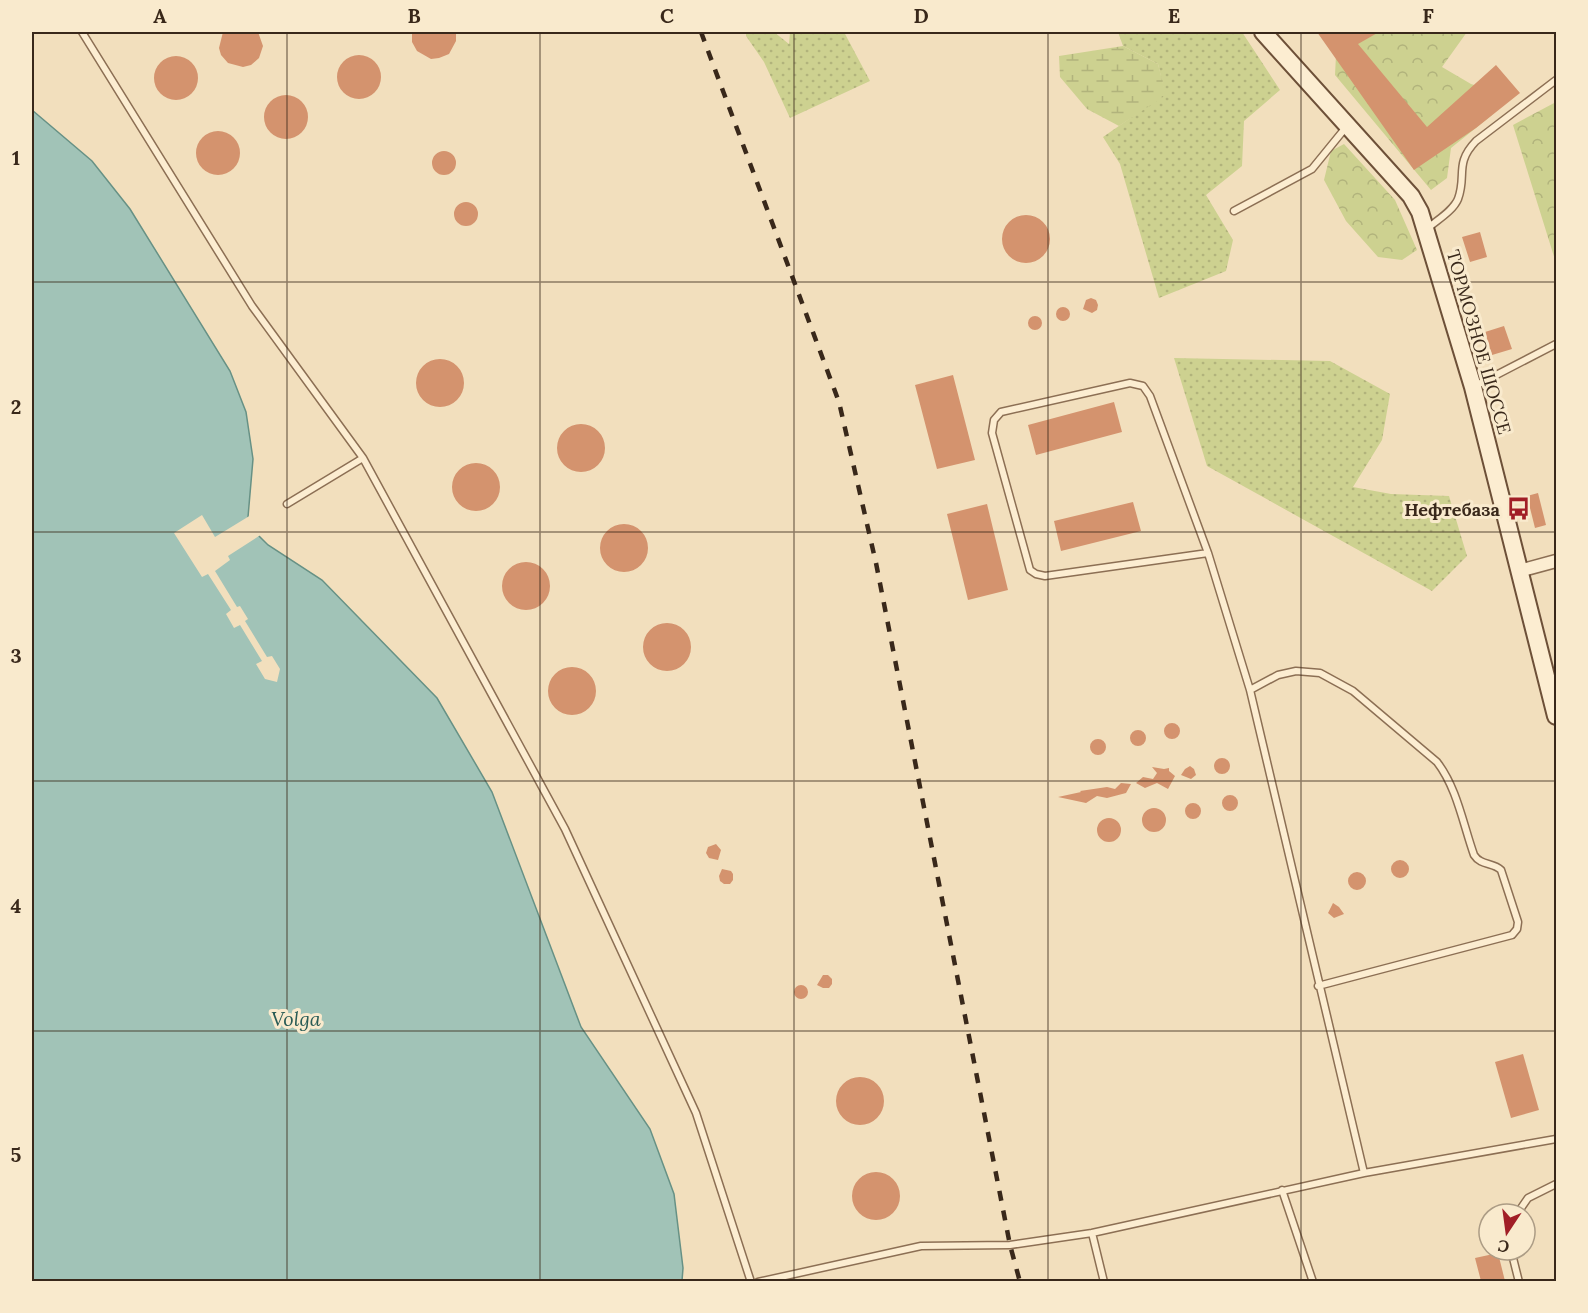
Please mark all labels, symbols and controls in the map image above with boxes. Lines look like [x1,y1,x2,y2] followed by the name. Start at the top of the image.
[153,3,167,28] text: A
[407,3,421,28] text: B
[660,3,674,28] text: C
[913,3,929,28] text: D
[1168,3,1180,28] text: E
[1422,3,1434,28] text: F
[12,145,20,170] text: 1
[1442,247,1516,437] street label: ТОРМОЗНОЕ ШОССЕ
[11,394,21,419] text: 2
[1505,496,1531,522] bus stop icon: Нефтебаза
[1404,498,1501,521] place label: Нефтебаза
[10,643,22,668] text: 3
[11,893,22,918] text: 4
[271,1006,321,1031] water label: Volga
[11,1142,22,1167] text: 5
[1477,1202,1537,1262] north arrow
[1496,1236,1511,1258] text: С

